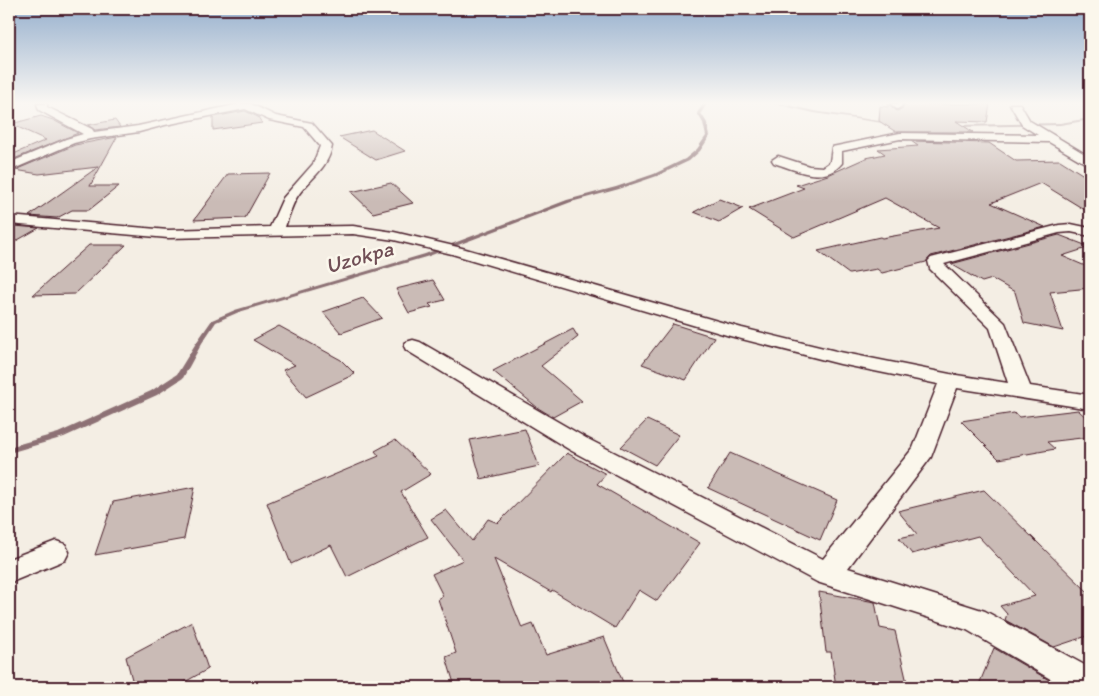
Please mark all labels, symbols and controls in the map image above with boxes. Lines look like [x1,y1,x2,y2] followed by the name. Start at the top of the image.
[322,234,397,280] water label: Uzokpa

